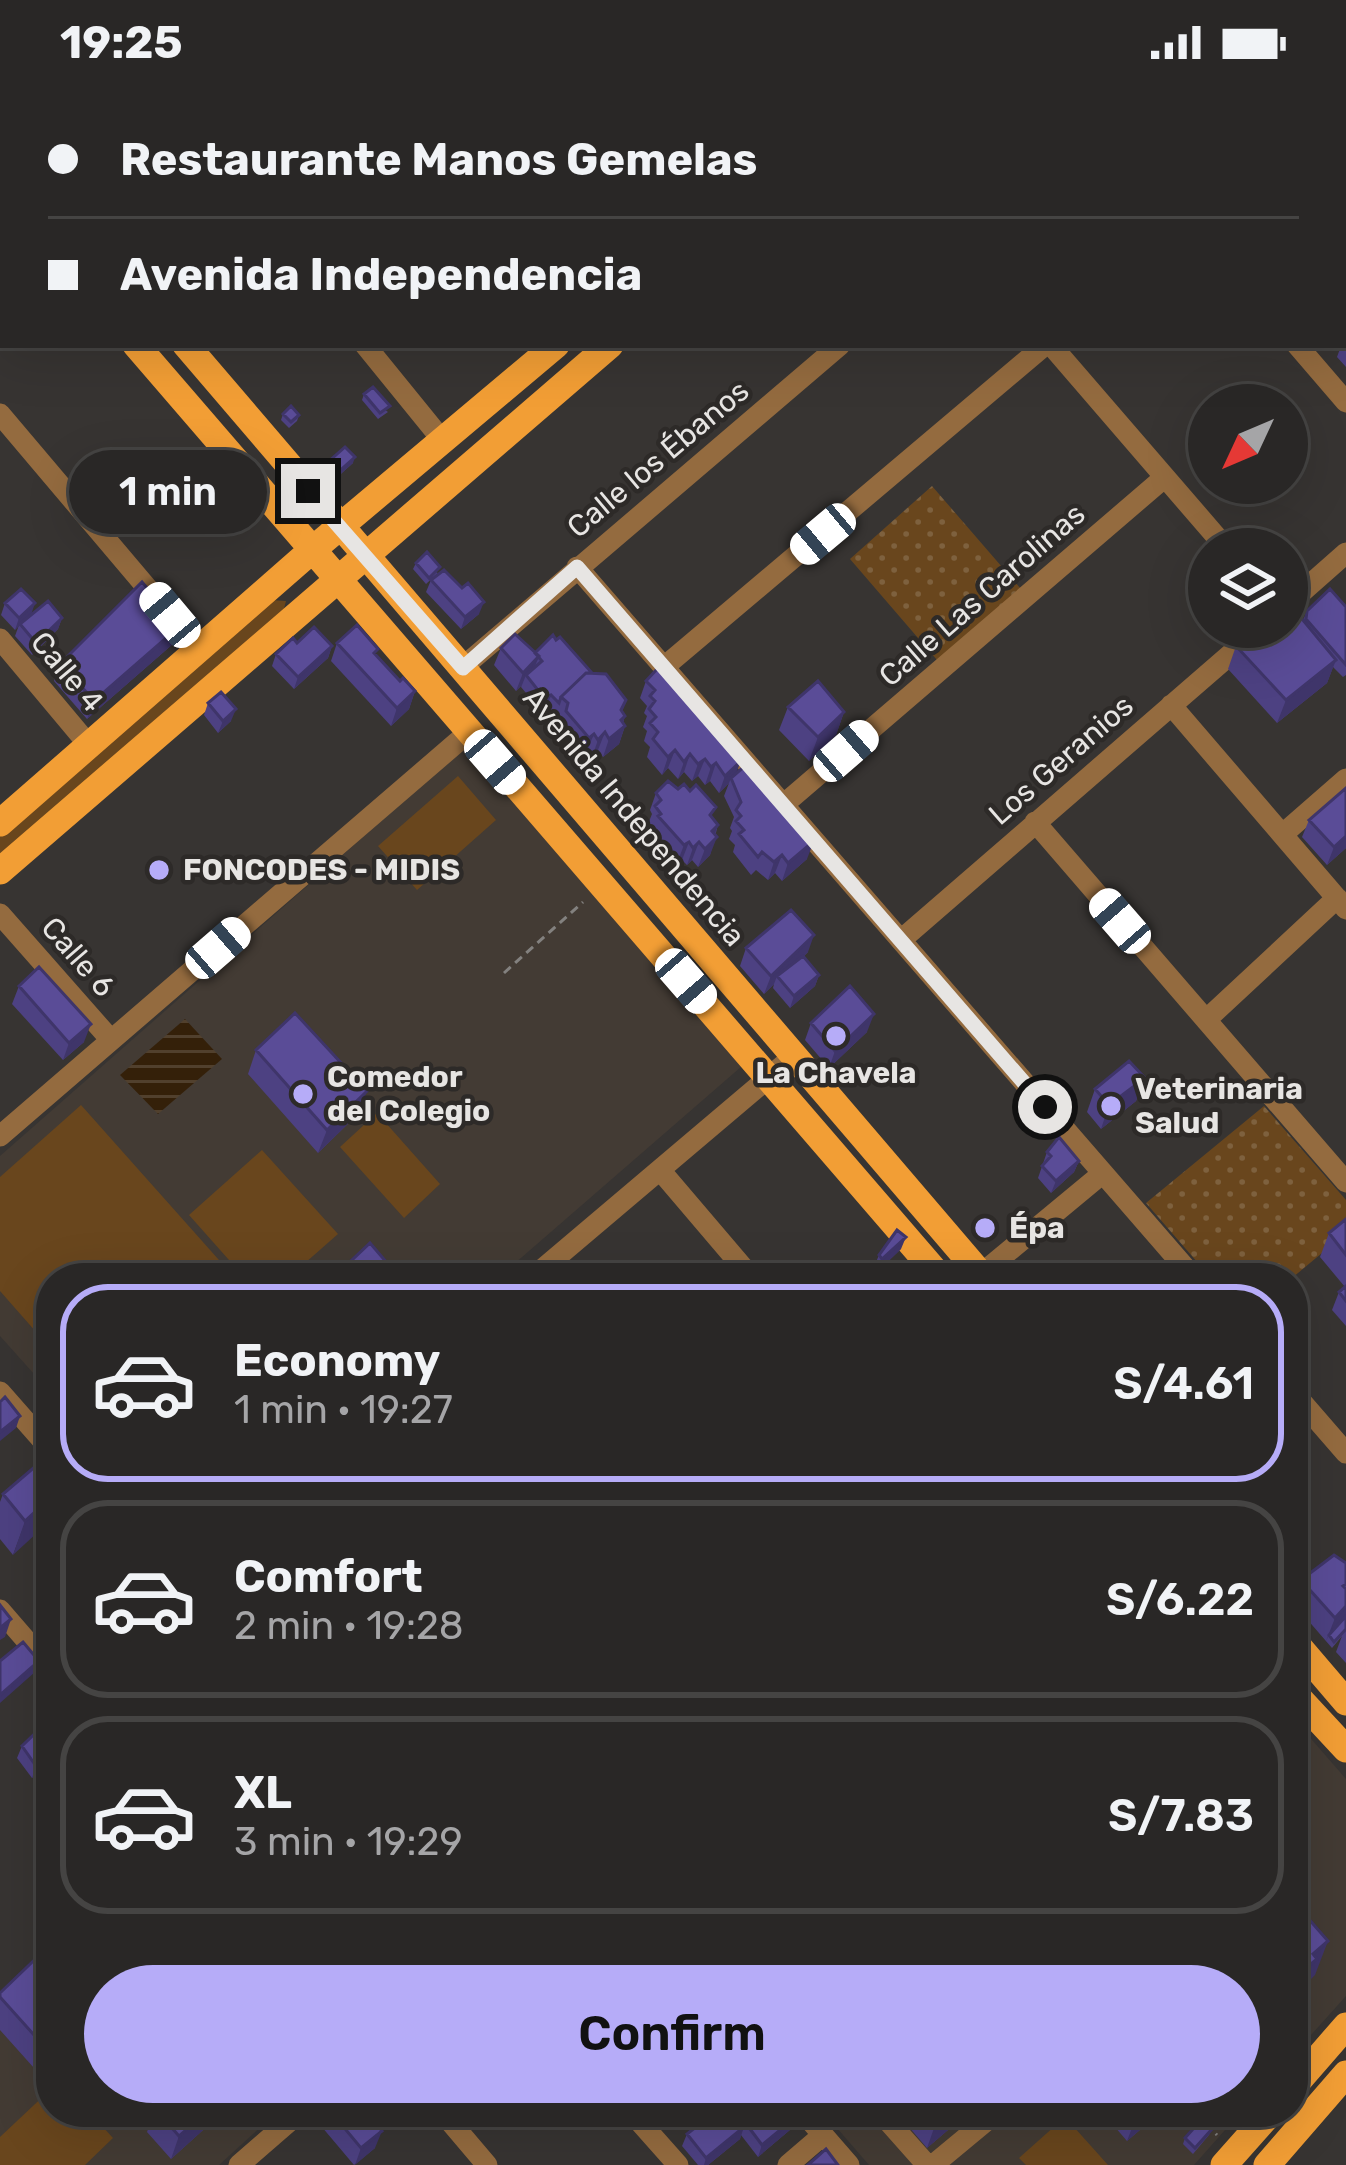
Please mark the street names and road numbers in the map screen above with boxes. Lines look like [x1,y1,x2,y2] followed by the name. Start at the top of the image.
[560,373,756,545] street label: Calle los Ébanos
[872,496,1092,694] street label: Calle Las Carolinas
[23,624,111,720] street label: Calle 4
[515,680,753,954] street label: Avenida Independencia
[982,688,1140,832] street label: Los Geranios
[34,910,122,1004] street label: Calle 6

